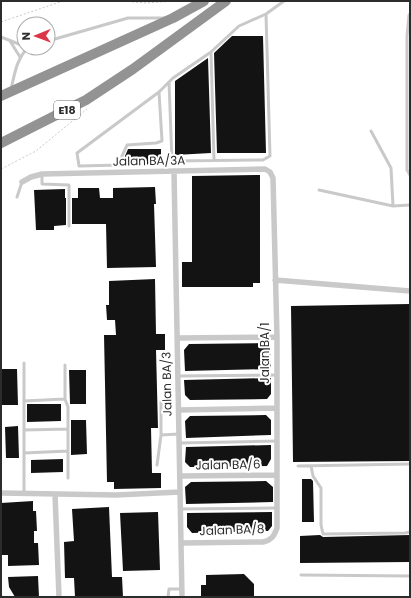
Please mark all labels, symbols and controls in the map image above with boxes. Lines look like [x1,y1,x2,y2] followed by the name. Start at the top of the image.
[16,16,56,56] north arrow
[18,32,34,40] text: N
[54,101,80,119] road number: E18
[112,151,186,170] street label: Jalan BA/3A
[256,322,273,384] street label: Jalan BA/1
[157,352,176,416] street label: Jalan BA/3
[195,455,261,474] street label: Jalan BA/6
[199,520,265,539] street label: Jalan BA/8

